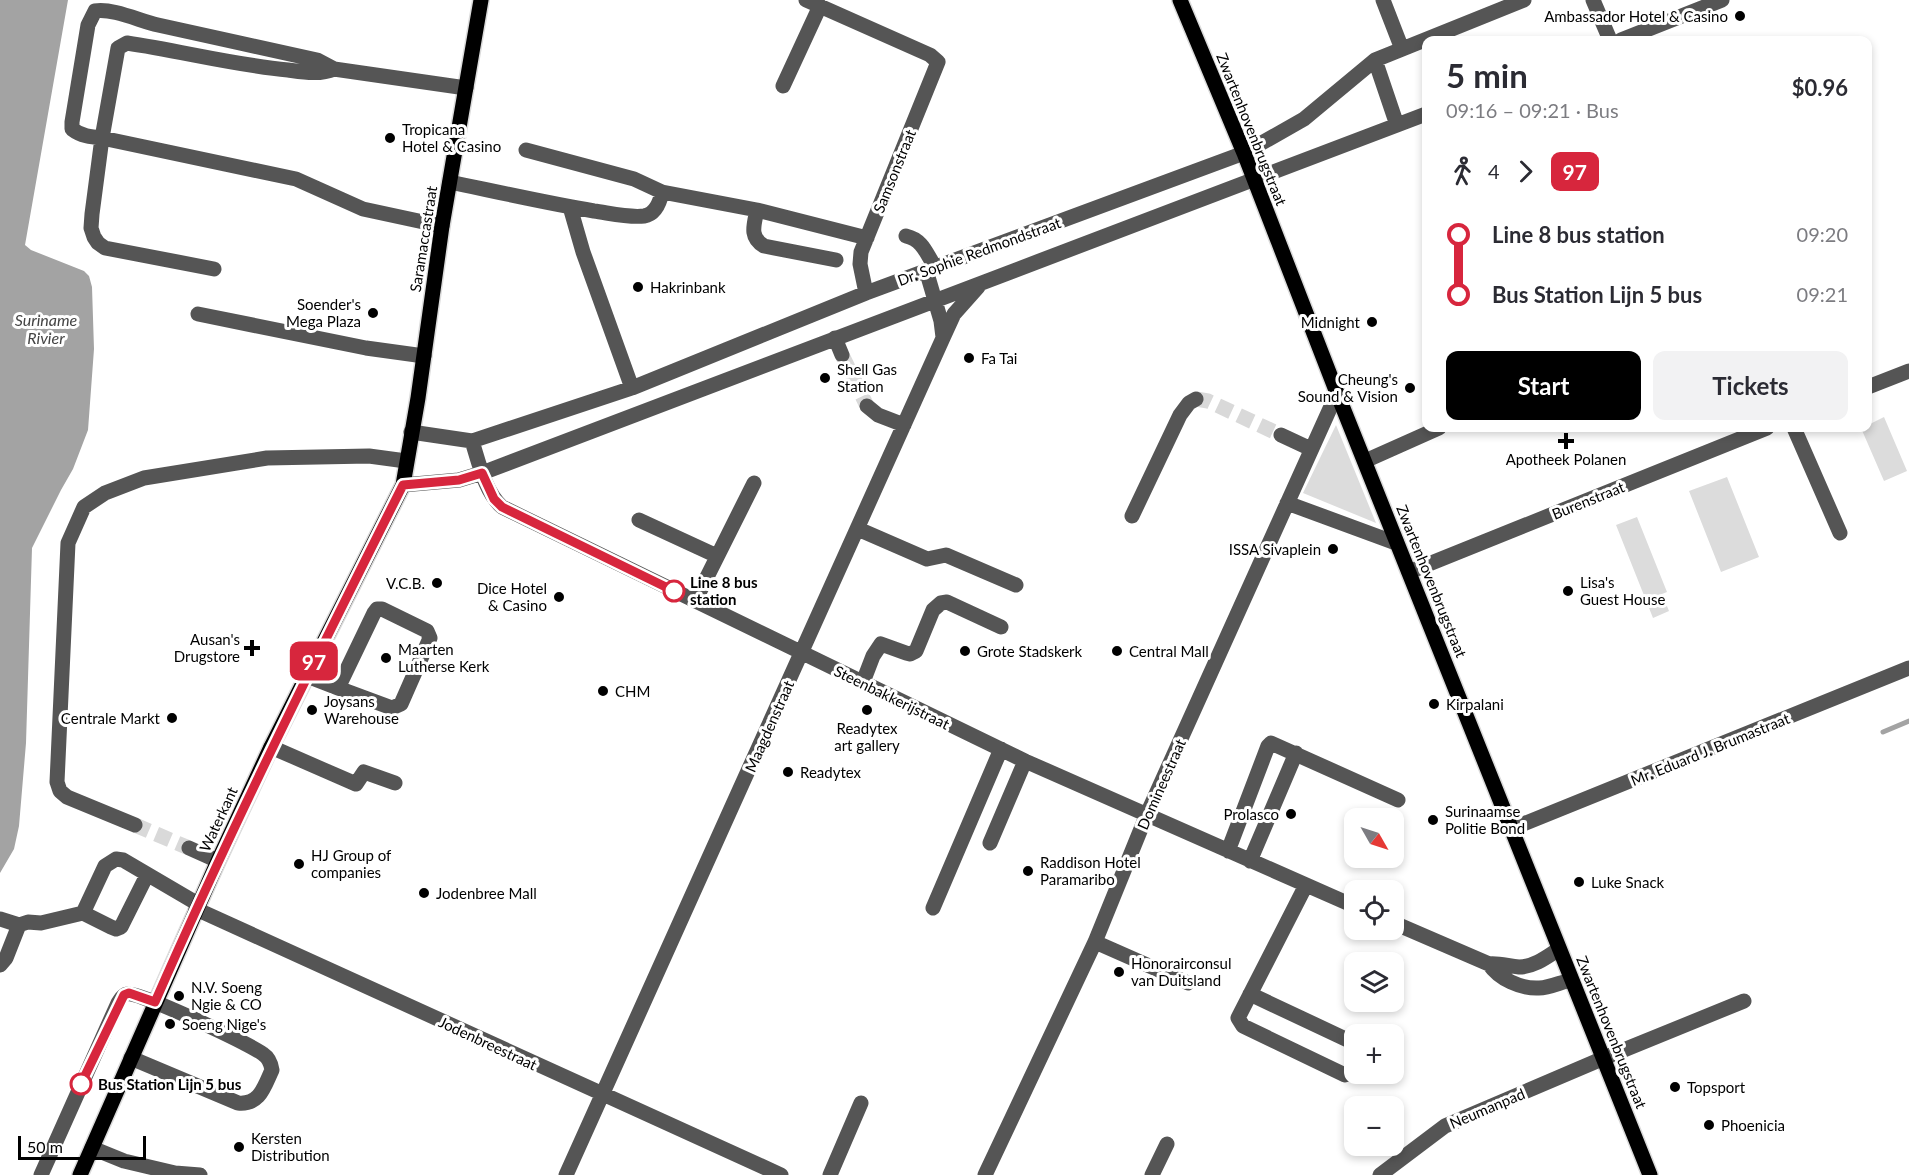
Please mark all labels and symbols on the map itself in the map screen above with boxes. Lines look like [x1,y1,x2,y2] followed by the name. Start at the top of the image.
[1544,7,1728,25] place label: Ambassador Hotel & Casino
[1733,9,1747,23] marker: Ambassador Hotel & Casino
[1213,50,1291,208] street label: Zwartenhovenbrugstraat
[402,120,501,155] place label: Tropicana Hotel & Casino
[869,126,919,215] street label: Samsonstraat
[383,131,397,145] marker: Tropicana Hotel & Casino
[406,184,440,293] street label: Saramaccastraat
[895,213,1064,289] street label: Dr. Sophie Redmondstraat
[650,278,726,296] place label: Hakrinbank
[631,280,645,294] marker: Hakrinbank
[286,295,361,330] place label: Soender's Mega Plaza
[366,306,380,320] marker: Soender's Mega Plaza
[15,310,78,347] water label: Suriname Rivier
[1301,313,1361,331] place label: Midnight
[1365,315,1379,329] marker: Midnight
[981,349,1017,367] place label: Fa Tai
[962,351,976,365] marker: Fa Tai
[837,360,897,395] place label: Shell Gas Station
[1298,370,1398,405] place label: Cheung's Sound & Vision
[818,371,832,385] marker: Shell Gas Station
[1403,381,1417,395] marker: Cheung's Sound & Vision
[1559,434,1573,448] marker: Apotheek Polanen
[1506,450,1626,468] place label: Apotheek Polanen
[1549,477,1628,523] street label: Burenstraat
[1393,502,1471,660] street label: Zwartenhovenbrugstraat
[1229,540,1321,558] place label: ISSA Sivaplein
[1326,542,1340,556] marker: ISSA Sivaplein
[690,573,758,608] place label: Line 8 bus station
[1580,573,1665,608] place label: Lisa's Guest House
[386,574,425,592] place label: V.C.B.
[430,576,444,590] marker: V.C.B.
[477,579,547,614] place label: Dice Hotel & Casino
[663,580,685,602] marker: Line 8 bus station
[1561,584,1575,598] marker: Lisa's Guest House
[552,590,566,604] marker: Dice Hotel & Casino
[174,630,240,665] place label: Ausan's Drugstore
[398,640,490,675] place label: Maarten Lutherse Kerk
[245,641,259,655] marker: Ausan's Drugstore
[287,642,341,680] line badge: 97
[977,642,1083,660] place label: Grote Stadskerk
[1129,642,1209,660] place label: Central Mall
[958,644,972,658] marker: Grote Stadskerk
[1110,644,1124,658] marker: Central Mall
[379,651,393,665] marker: Maarten Lutherse Kerk
[831,661,953,733] street label: Steenbakkerijstraat
[741,677,797,775] street label: Maagdenstraat
[615,682,650,700] place label: CHM
[596,684,610,698] marker: CHM
[324,692,399,727] place label: Joysans Warehouse
[1446,695,1504,713] place label: Kirpalani
[1427,697,1441,711] marker: Kirpalani
[305,703,319,717] marker: Joysans Warehouse
[860,703,874,717] marker: Readytex art gallery
[61,709,161,727] place label: Centrale Markt
[1628,709,1793,789] street label: Mr. Eduard J. Brumastraat
[165,711,179,725] marker: Centrale Markt
[834,719,900,754] place label: Readytex art gallery
[1133,735,1189,832] street label: Domineestraat
[800,763,862,781] place label: Readytex
[781,765,795,779] marker: Readytex
[195,783,241,854] street label: Waterkant
[1445,802,1525,837] place label: Surinaamse Politie Bond
[1223,805,1279,823] place label: Prolasco
[1284,807,1298,821] marker: Prolasco
[1344,808,1404,868] north arrow
[1426,813,1440,827] marker: Surinaamse Politie Bond
[311,846,392,881] place label: HJ Group of companies
[1040,853,1141,888] place label: Raddison Hotel Paramaribo
[292,857,306,871] marker: HJ Group of companies
[1021,864,1035,878] marker: Raddison Hotel Paramaribo
[1591,873,1665,891] place label: Luke Snack
[1572,875,1586,889] marker: Luke Snack
[436,884,537,902] place label: Jodenbree Mall
[417,886,431,900] marker: Jodenbree Mall
[1573,953,1651,1111] street label: Zwartenhovenbrugstraat
[1131,954,1231,989] place label: Honorairconsul van Duitsland
[1112,965,1126,979] marker: Honorairconsul van Duitsland
[191,978,262,1013] place label: N.V. Soeng Ngie & CO
[172,989,186,1003] marker: N.V. Soeng Ngie & CO
[436,1012,540,1074] street label: Jodenbreestraat
[182,1015,266,1033] place label: Soeng Nige's
[163,1017,177,1031] marker: Soeng Nige's
[70,1073,92,1095] marker: Bus Station Lijn 5 bus
[98,1075,242,1093] place label: Bus Station Lijn 5 bus
[1687,1078,1746,1096] place label: Topsport
[1668,1080,1682,1094] marker: Topsport
[1447,1084,1527,1132] street label: Neumanpad
[1721,1116,1785,1134] place label: Phoenicia
[1702,1118,1716,1132] marker: Phoenicia
[251,1129,330,1164] place label: Kersten Distribution
[18,1133,146,1160] scale bar
[232,1140,246,1154] marker: Kersten Distribution

